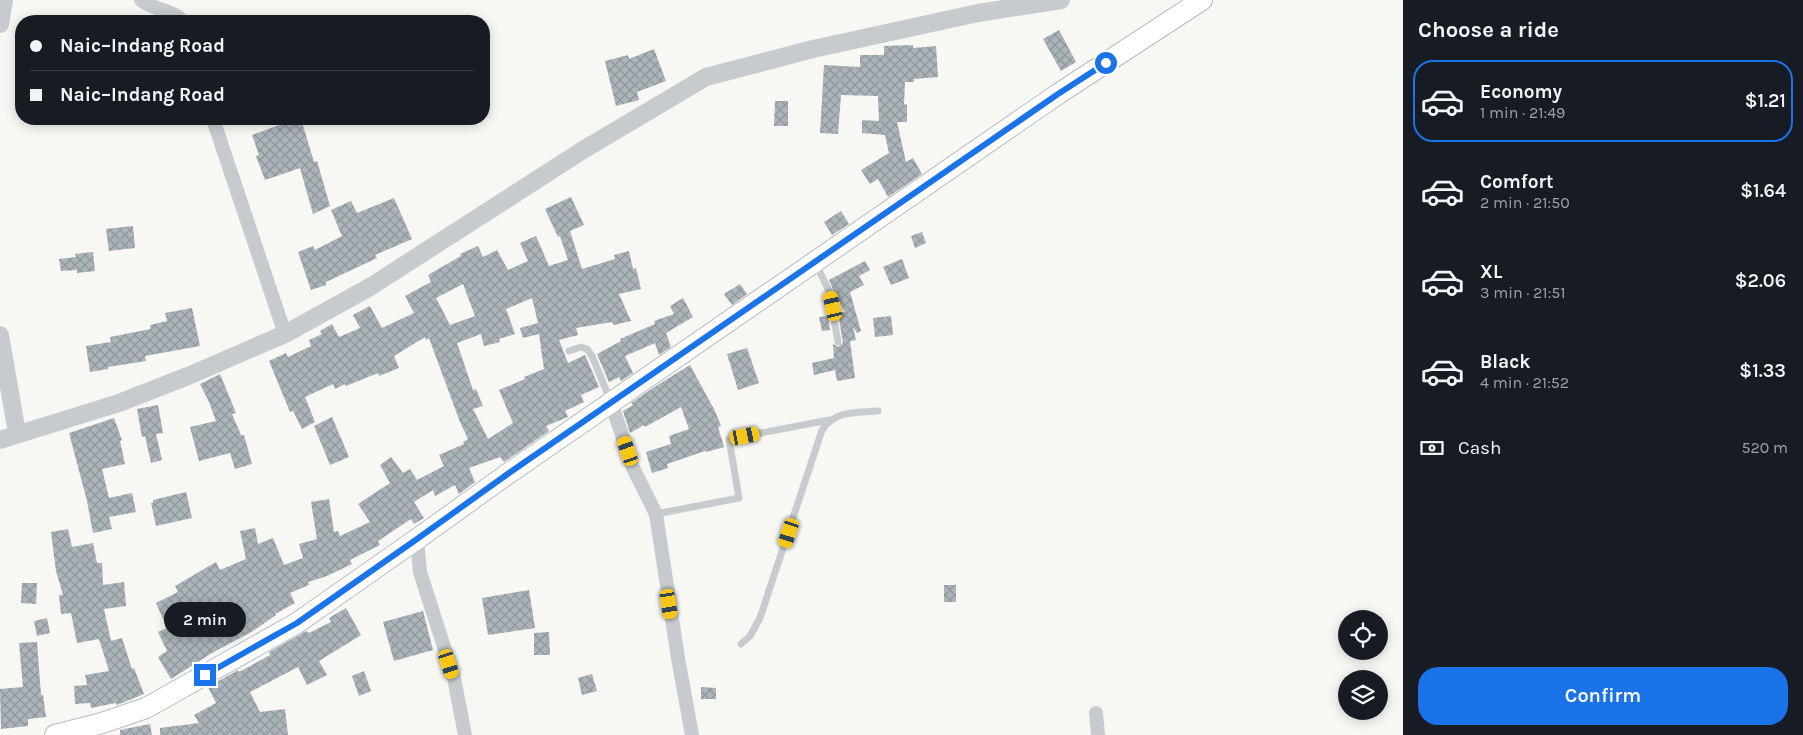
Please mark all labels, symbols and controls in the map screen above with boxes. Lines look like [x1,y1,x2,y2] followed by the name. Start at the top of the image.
[1418,17,1559,43] text: Choose a ride
[60,35,225,57] text: Naic–Indang Road
[1095,52,1117,74] route start
[1420,79,1465,124] icon: car
[1480,81,1562,103] text: Economy
[60,84,225,106] text: Naic–Indang Road
[1745,90,1786,112] text: $1.21
[1480,103,1565,122] text: 1 min · 21:49
[1420,169,1465,214] icon: car
[1480,171,1554,193] text: Comfort
[1740,180,1786,202] text: $1.64
[1480,193,1570,212] text: 2 min · 21:50
[1420,259,1465,304] icon: car
[1480,261,1502,283] text: XL
[1735,270,1786,292] text: $2.06
[1480,283,1566,302] text: 3 min · 21:51
[822,290,843,322] car
[1420,349,1465,394] icon: car
[1480,351,1531,373] text: Black
[1739,360,1786,382] text: $1.33
[1480,373,1569,392] text: 4 min · 21:52
[728,426,761,446] car
[616,434,639,468] car
[1418,434,1446,462] icon: cash
[1458,437,1502,459] text: Cash
[1741,438,1788,457] text: 520 m
[777,516,800,550] car
[659,588,678,620] car
[164,602,246,638] callout: 2 min
[183,610,227,629] text: 2 min
[1338,610,1388,720] map controls
[1338,610,1388,660] button: locate
[437,647,460,681] car
[194,664,216,686] route end
[1418,667,1788,725] button: Confirm
[1338,670,1388,720] button: layers

